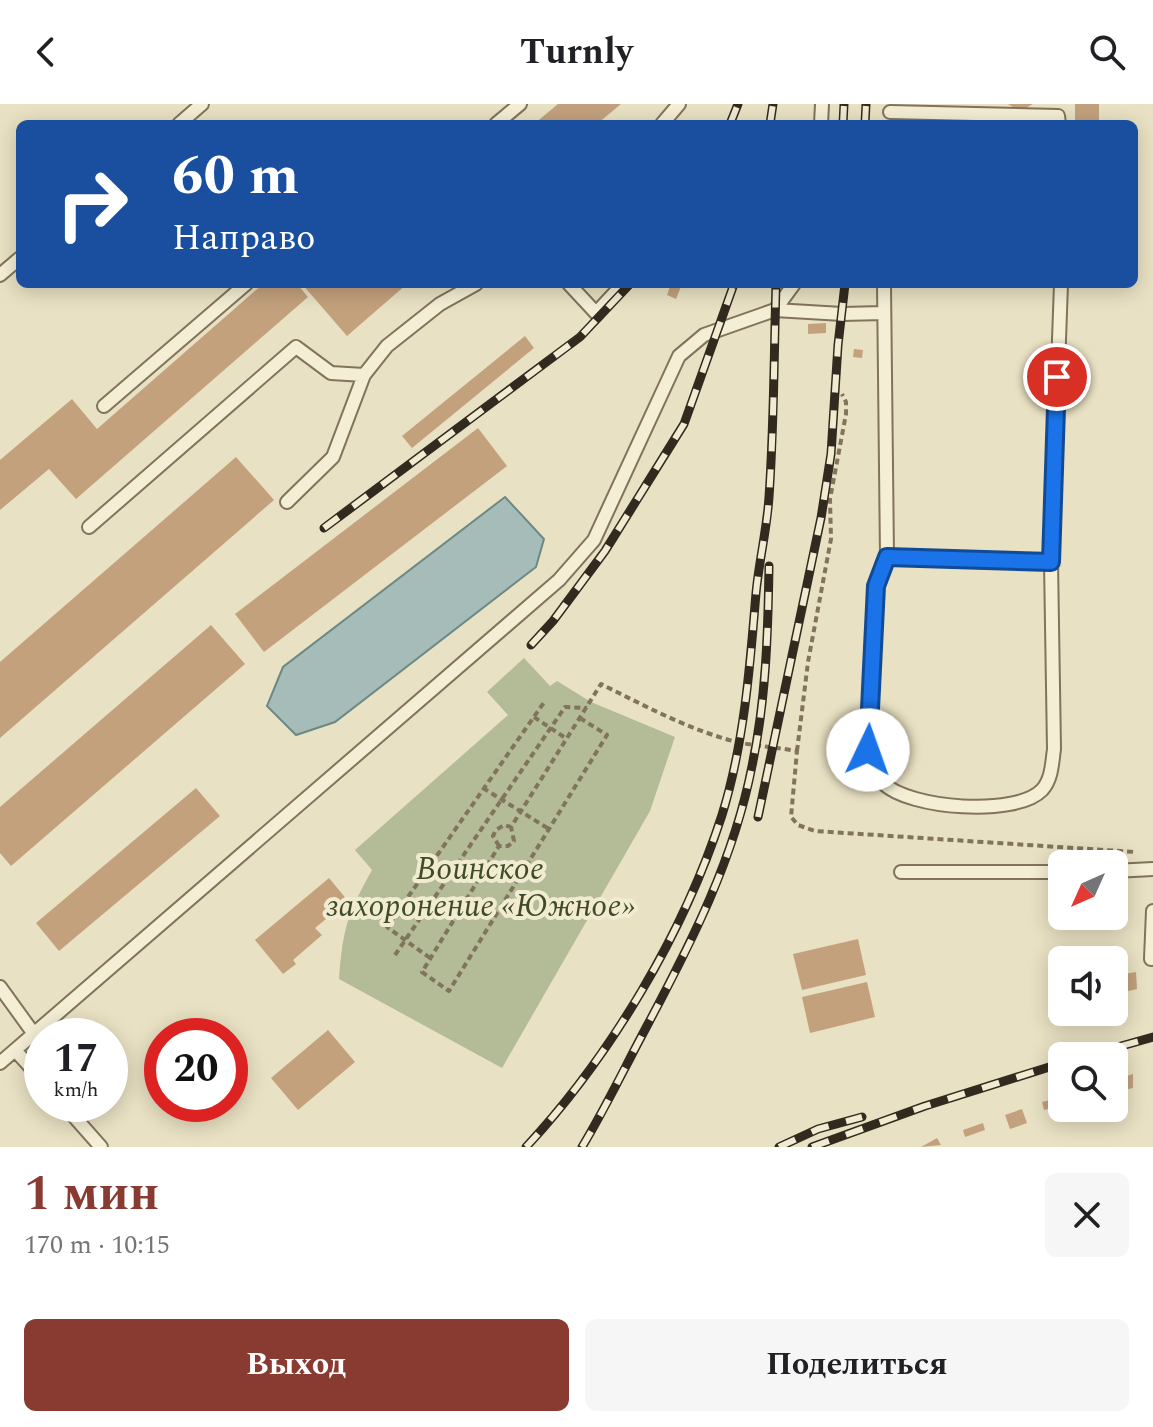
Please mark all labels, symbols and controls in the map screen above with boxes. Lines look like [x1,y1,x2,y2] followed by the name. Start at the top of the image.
[520,25,633,80] text: Turnly
[24,30,68,74] icon: back
[1085,30,1129,74] icon: search
[172,134,299,219] text: 60 m
[40,152,144,256] icon: right
[172,211,315,266] text: Направо
[1023,343,1091,411] pin
[1035,355,1079,399] icon: arrive
[826,708,910,792] position arrow
[325,845,635,931] park label: Воинское захоронение «Южное»
[1048,850,1128,930] north arrow
[1048,850,1128,1122] map controls
[1048,946,1128,1026] button: sound
[144,1018,248,1122] speed limit sign: 20
[54,1029,98,1090] text: 17
[1048,1042,1128,1122] button: search
[54,1075,99,1105] text: km/h
[24,1158,159,1231] text: 1 мин
[1045,1173,1129,1257] button: close
[24,1225,170,1265] text: 170 m · 10:15
[24,1319,569,1411] button: Выход
[585,1319,1129,1411] button: Поделиться

